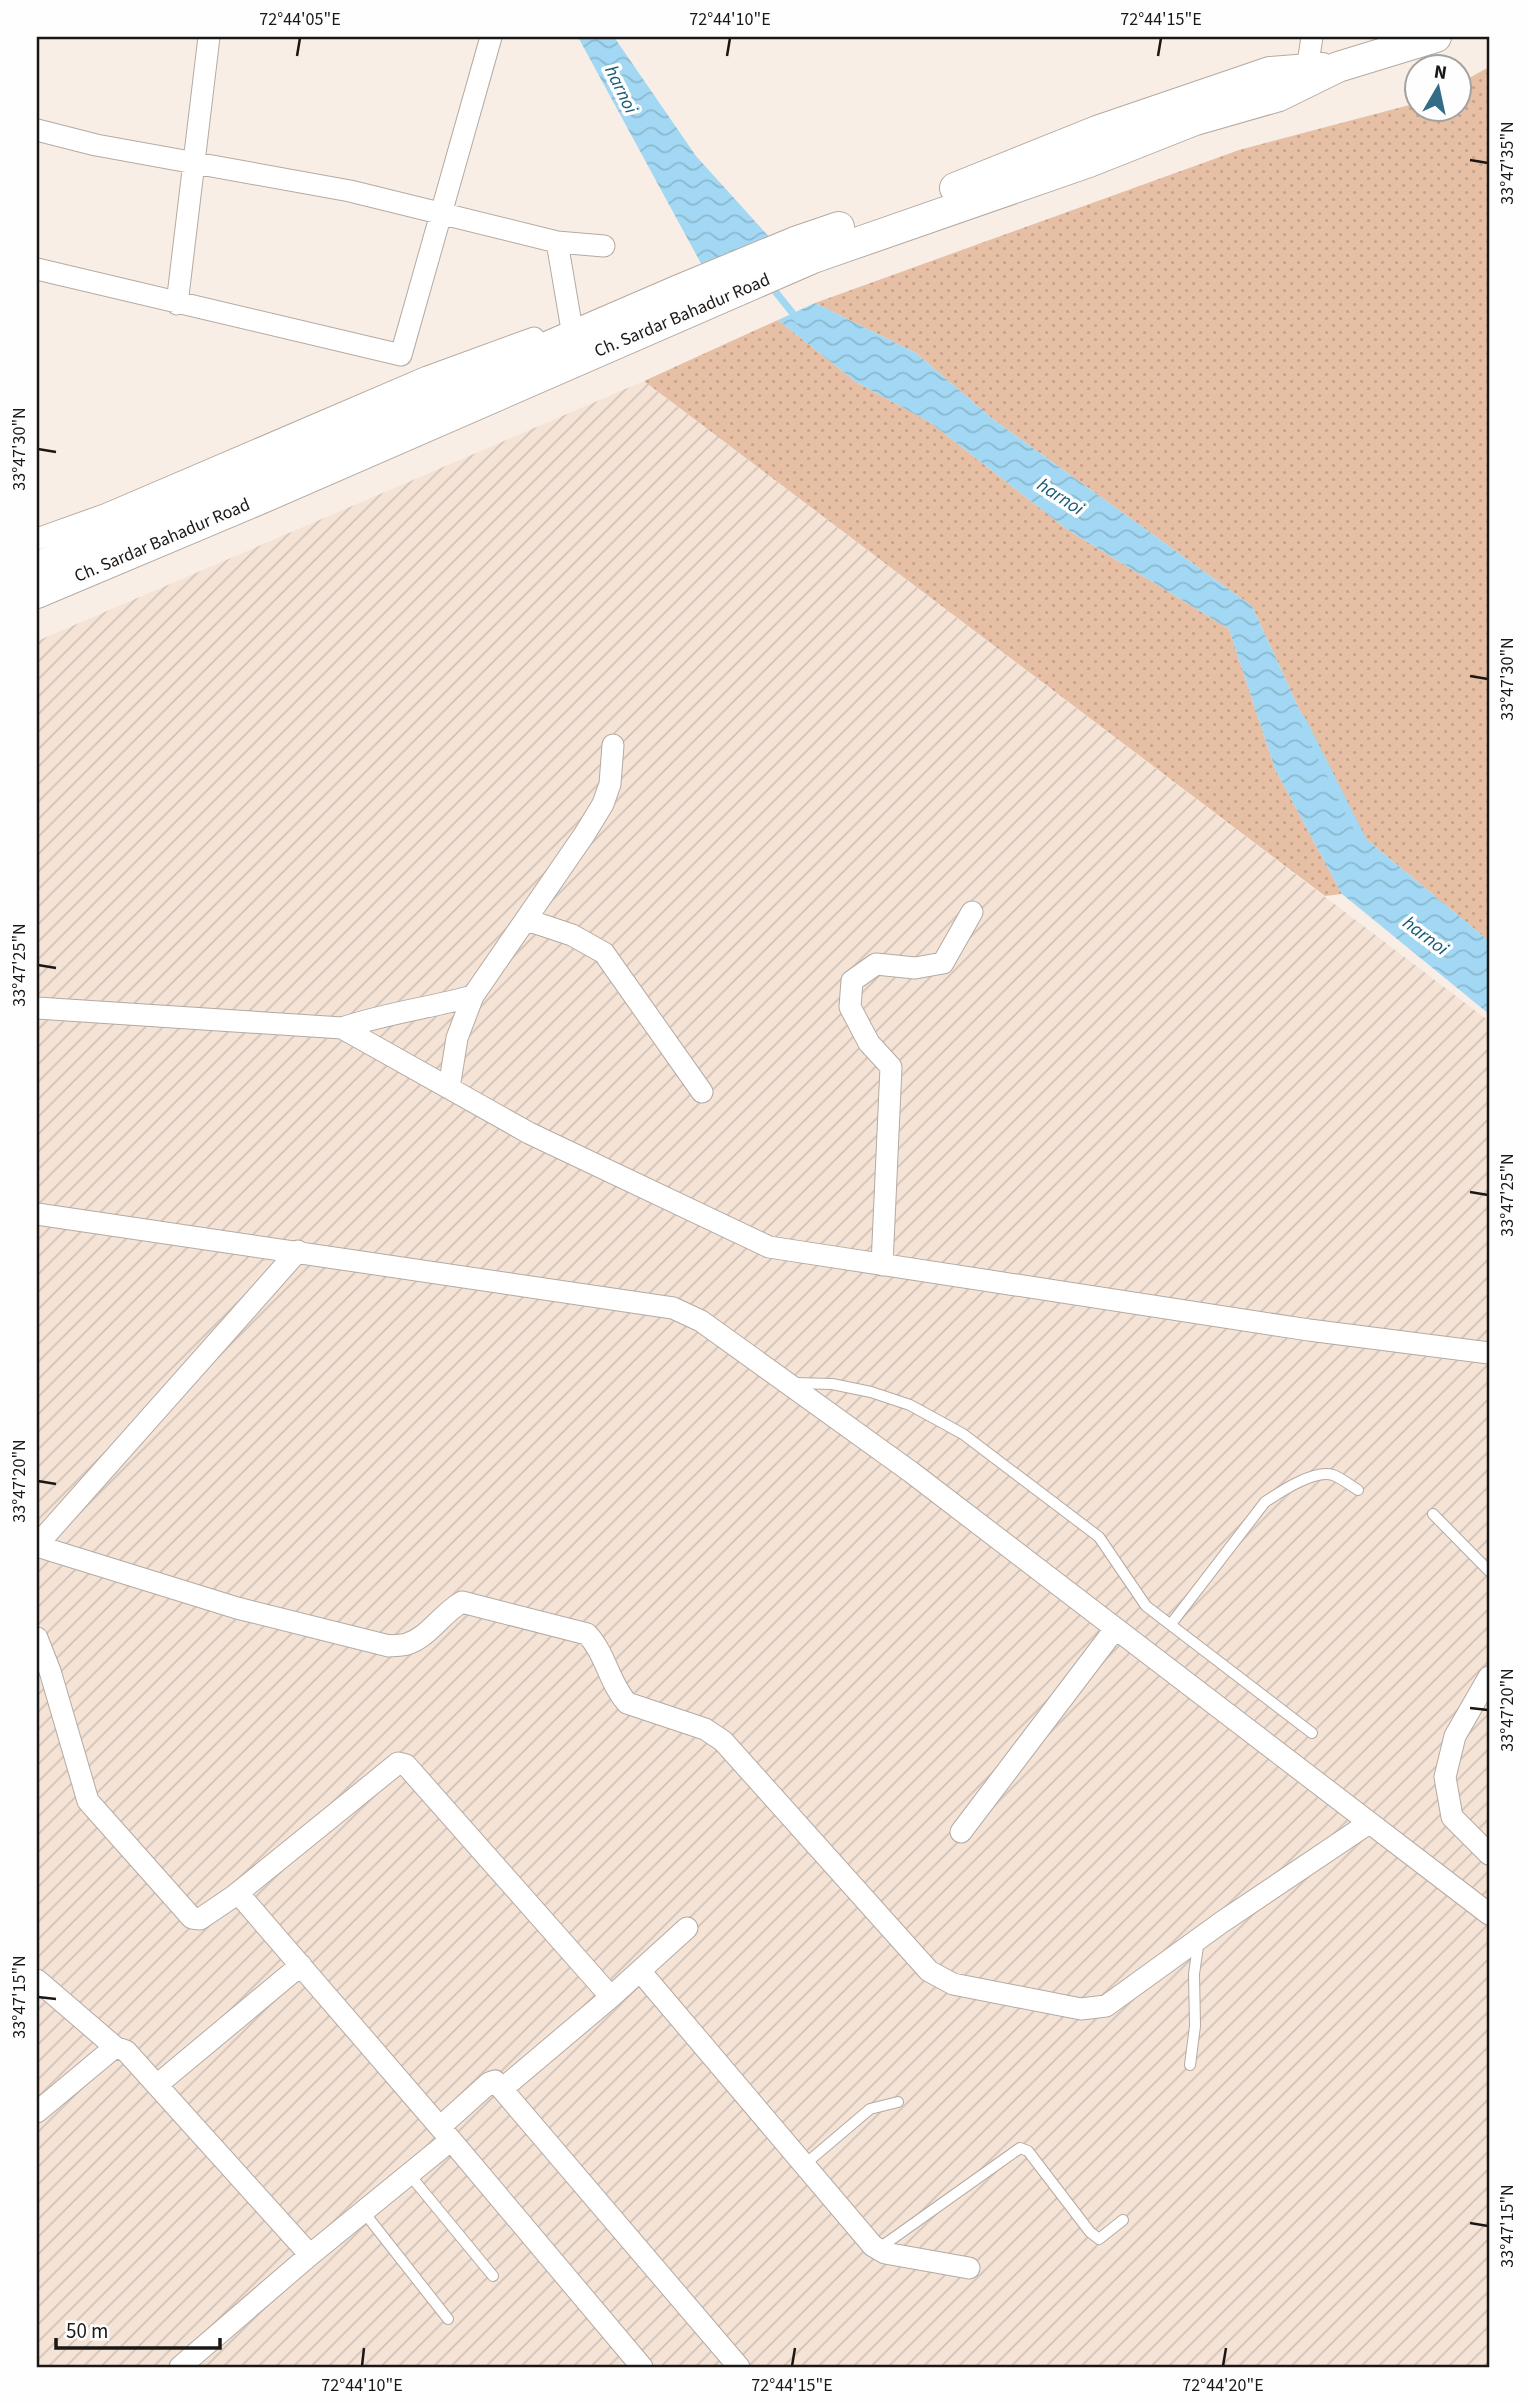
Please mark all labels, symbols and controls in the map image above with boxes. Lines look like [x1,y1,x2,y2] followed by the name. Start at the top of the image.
[259,7,341,32] text: 72°44'05"E
[689,7,771,32] text: 72°44'10"E
[1120,7,1202,32] text: 72°44'15"E
[1404,52,1474,122] north arrow
[1432,58,1449,87] text: N
[597,61,644,119] water label: harnoi
[1495,121,1520,205] text: 33°47'35"N
[591,267,774,364] street label: Ch. Sardar Bahadur Road
[7,407,32,491] text: 33°47'30"N
[1031,472,1089,523] water label: harnoi
[71,492,254,589] street label: Ch. Sardar Bahadur Road
[1495,637,1520,721] text: 33°47'30"N
[1397,910,1454,963] water label: harnoi
[7,923,32,1007] text: 33°47'25"N
[1495,1153,1520,1237] text: 33°47'25"N
[7,1439,32,1523] text: 33°47'20"N
[1495,1668,1520,1752] text: 33°47'20"N
[7,1955,32,2039] text: 33°47'15"N
[1495,2184,1520,2268] text: 33°47'15"N
[56,2306,220,2350] scale bar
[66,2316,108,2346] text: 50 m
[321,2373,403,2398] text: 72°44'10"E
[751,2373,833,2398] text: 72°44'15"E
[1182,2373,1264,2398] text: 72°44'20"E

